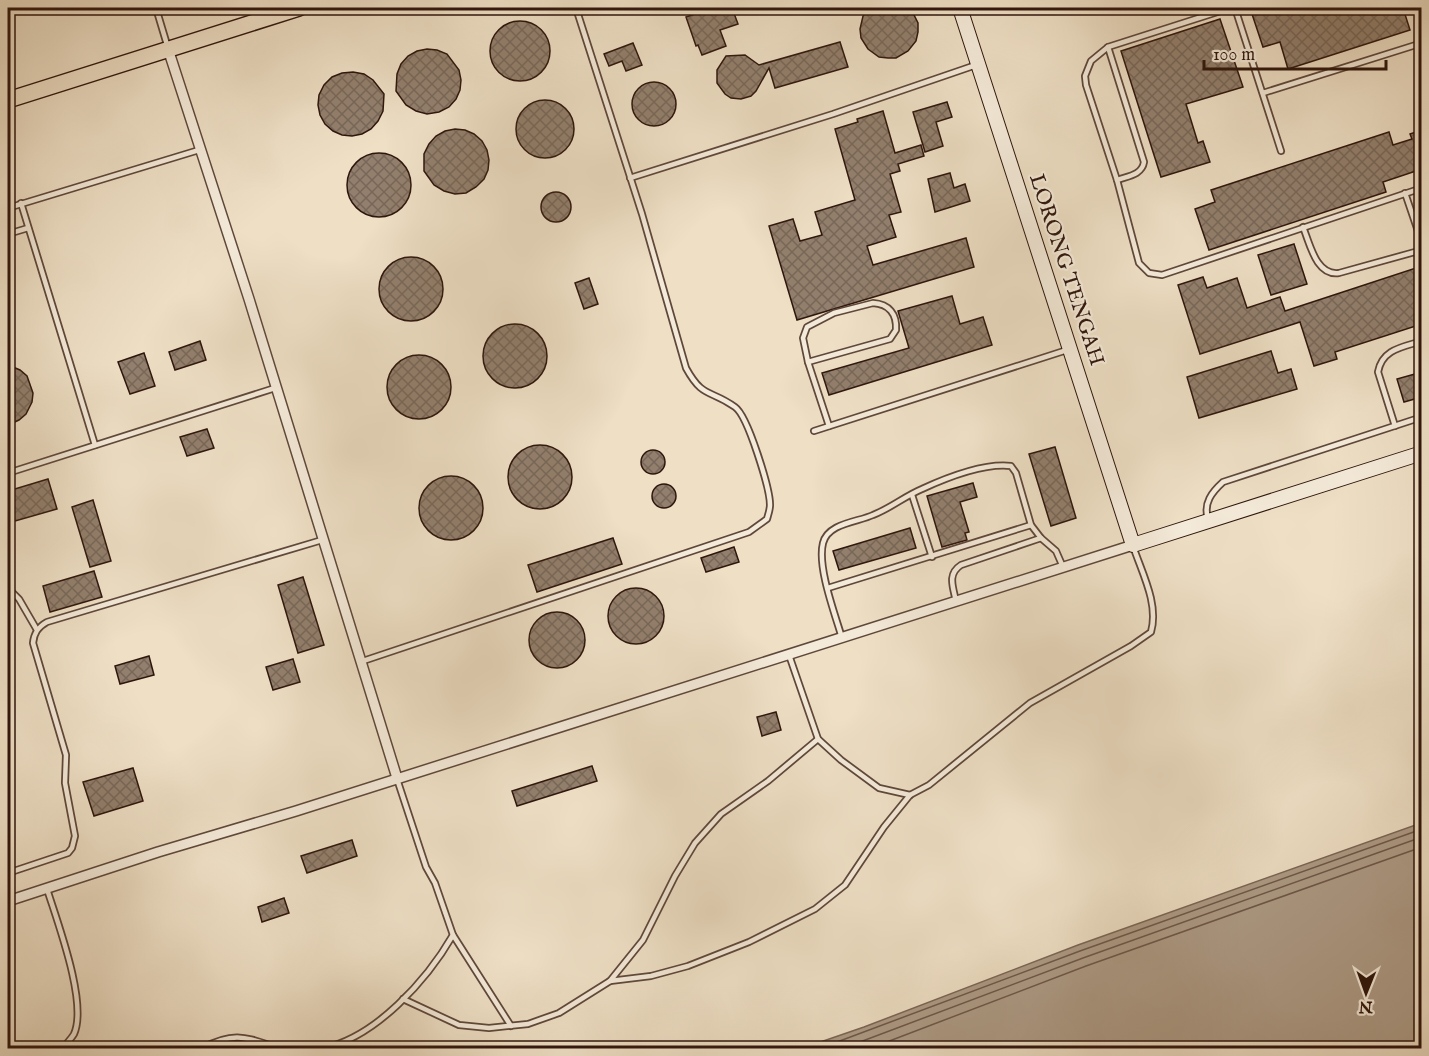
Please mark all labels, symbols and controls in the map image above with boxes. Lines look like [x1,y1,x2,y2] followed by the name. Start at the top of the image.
[1204,33,1386,71] scale bar
[1213,44,1255,67] text: 100 m
[1022,171,1110,369] street label: LORONG TENGAH
[1336,963,1396,1023] north arrow
[1359,996,1374,1016] text: N

